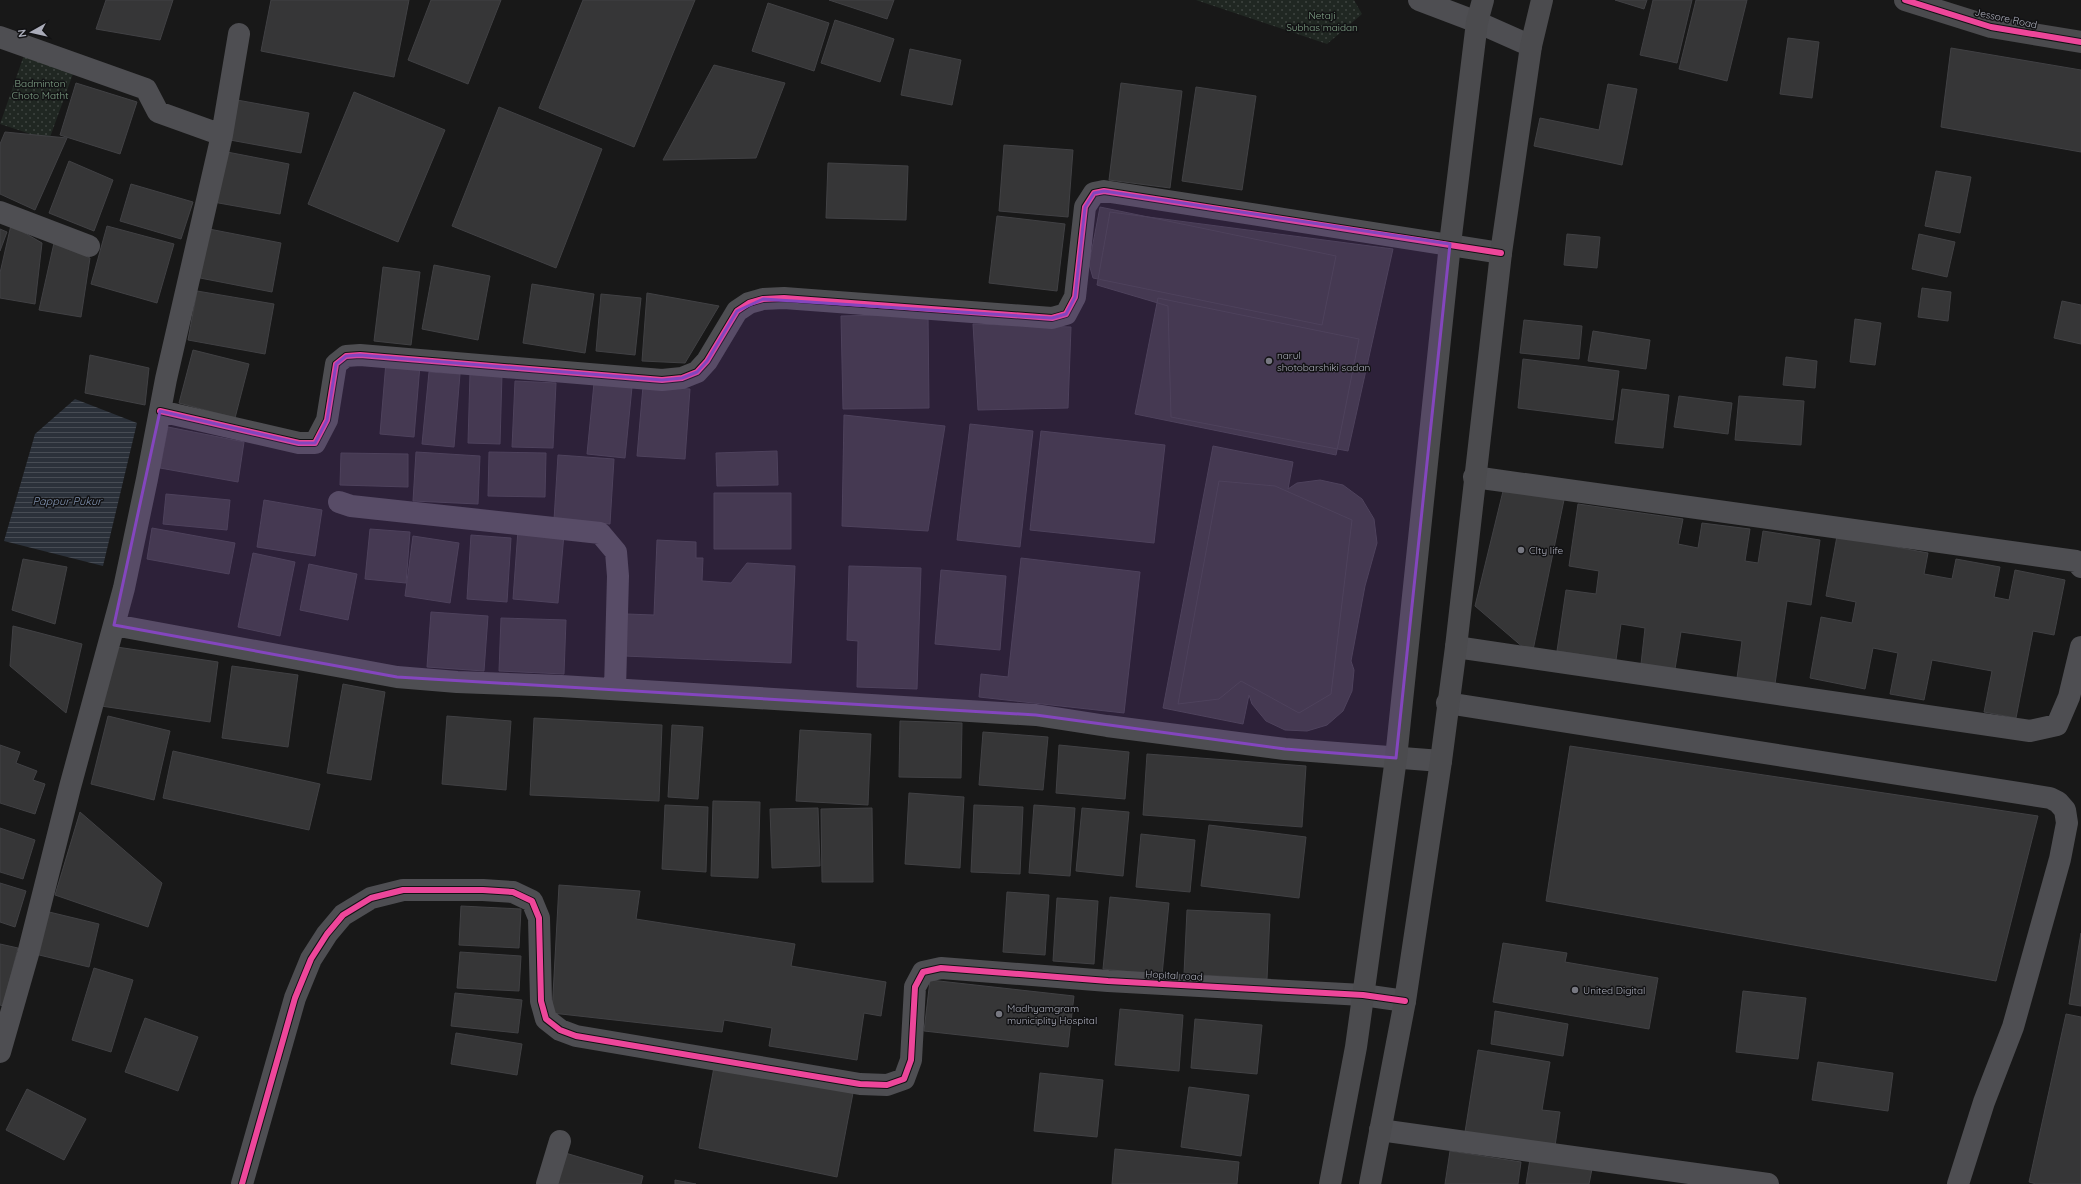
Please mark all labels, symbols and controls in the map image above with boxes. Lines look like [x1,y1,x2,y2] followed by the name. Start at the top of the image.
[1973,6,2038,31] street label: Jessore Road
[1286,9,1358,34] park label: Netaji Subhas maidan
[12,12,52,52] north arrow
[15,28,30,38] text: N
[11,77,69,102] park label: Badminton Choto Matht
[1277,349,1370,374] place label: narul shotobarshiki sadan
[1264,356,1274,366] marker: narul shotobarshiki sadan
[32,494,103,508] water label: Pappur Pukur
[1529,544,1563,557] place label: CIty life
[1516,545,1526,555] marker: CIty life
[1145,967,1203,984] street label: Hopital road
[1583,984,1645,997] place label: United Digital
[1570,985,1580,995] marker: United Digital
[1007,1002,1097,1027] place label: Madhyamgram municiplity Hospital
[994,1009,1004,1019] marker: Madhyamgram municiplity Hospital

